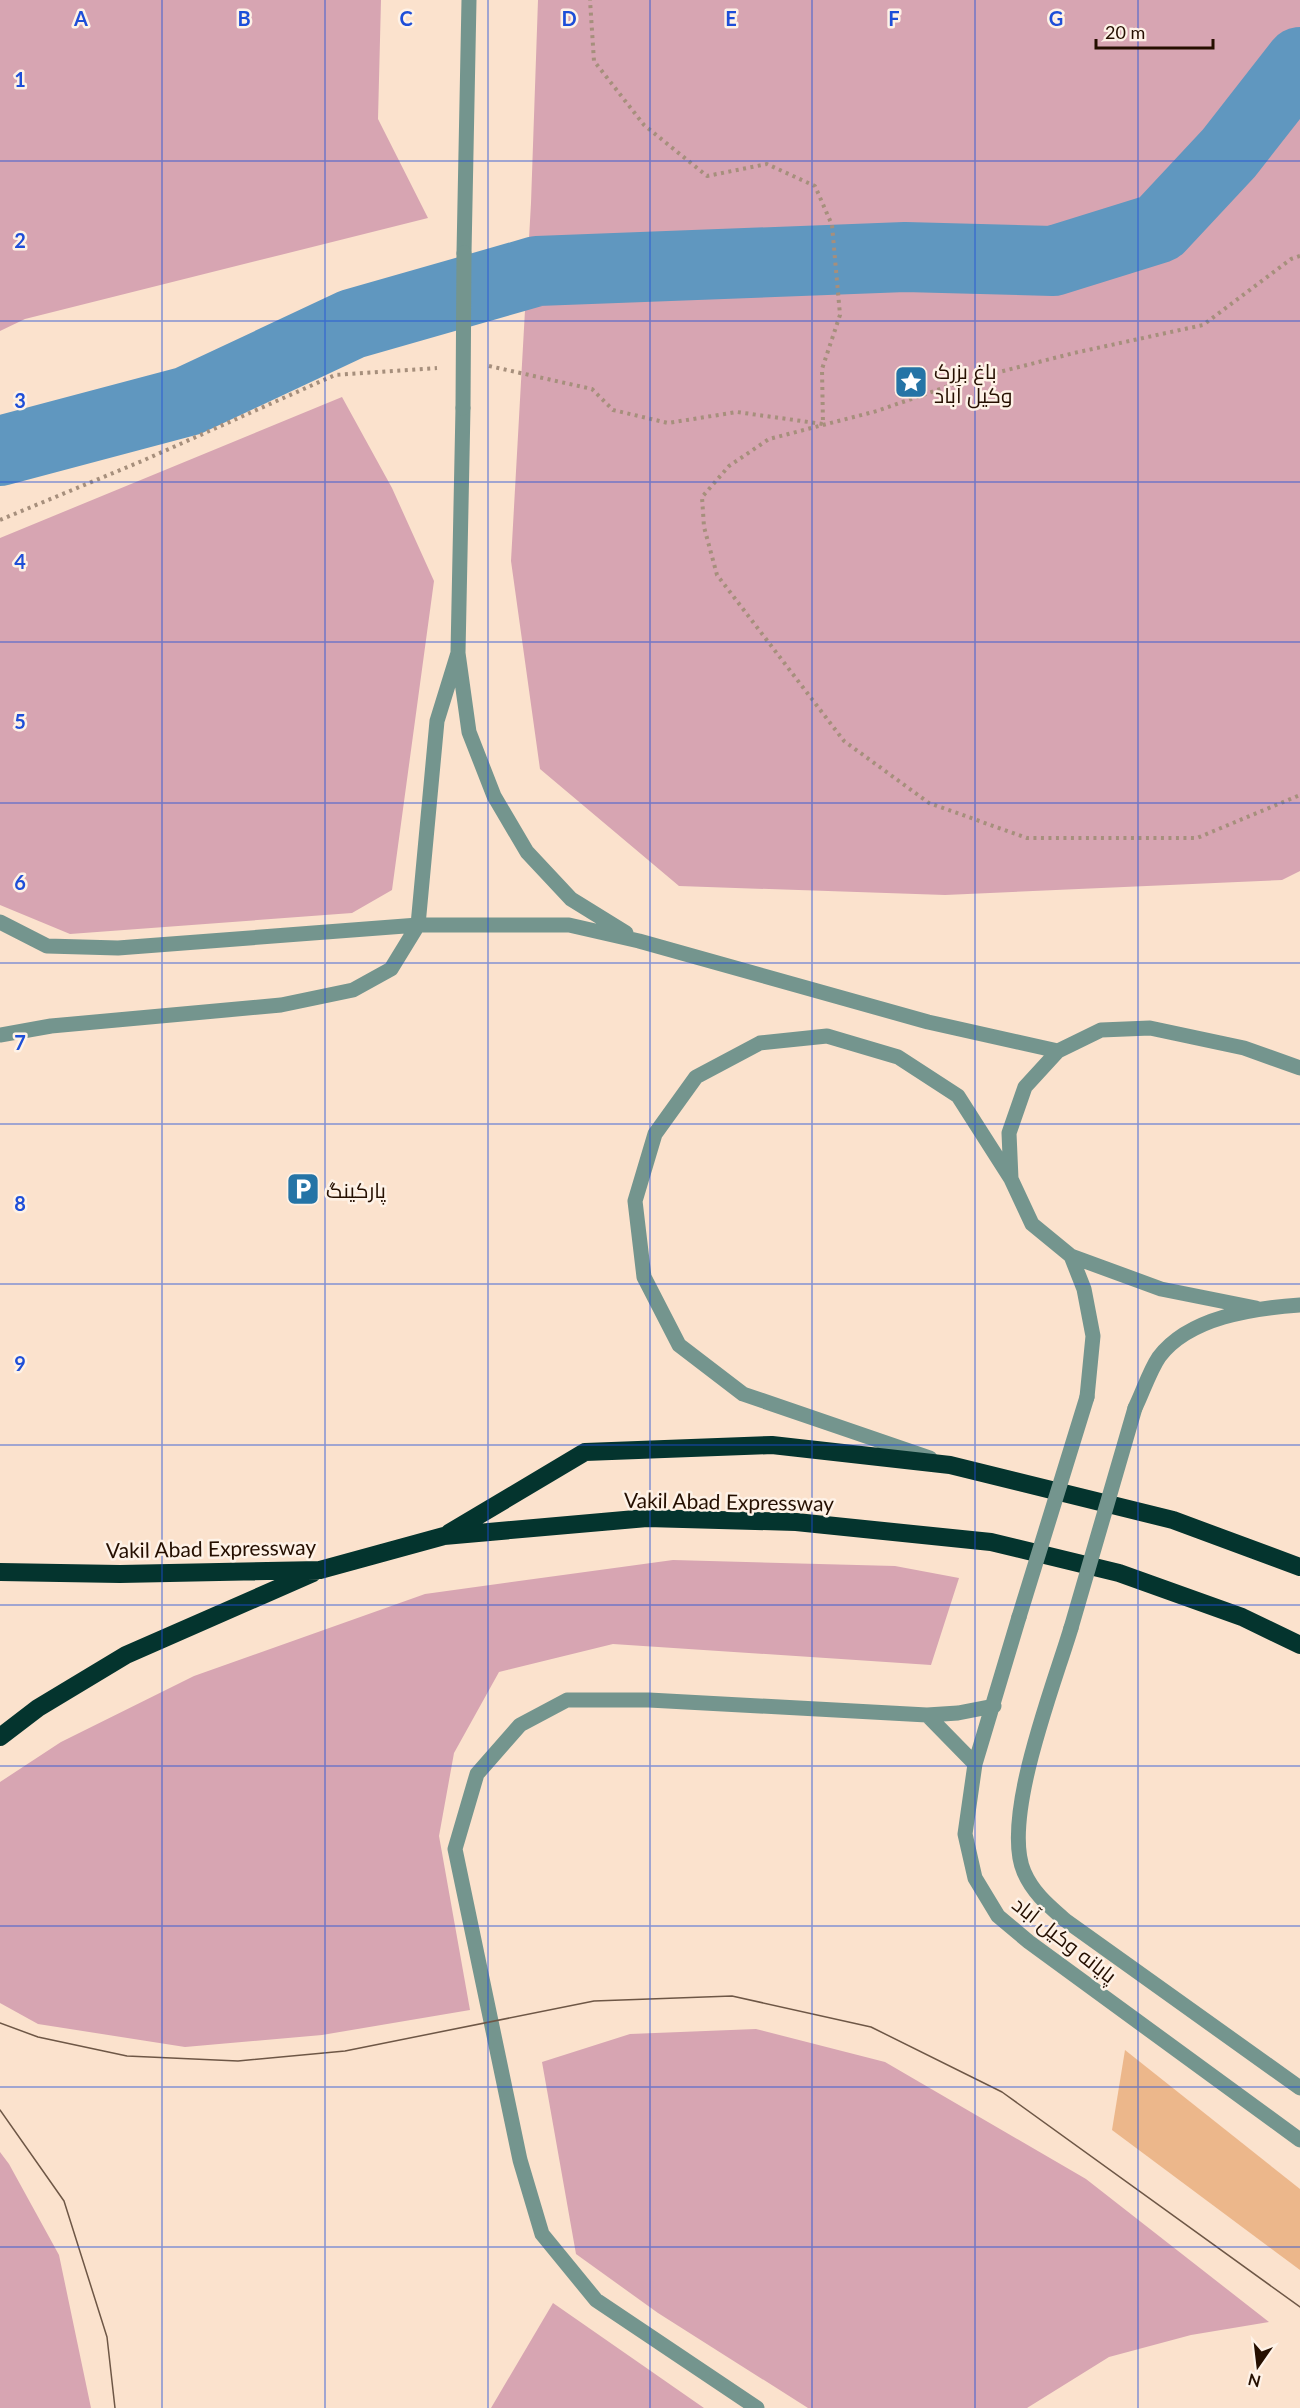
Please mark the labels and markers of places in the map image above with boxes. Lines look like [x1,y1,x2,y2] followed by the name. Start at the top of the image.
[934,358,1012,409] place label: باغ بزرک وکیل آباد
[893,364,929,400] place icon: باغ بزرک وکیل آباد
[285,1171,321,1207] parking icon: پارکینگ
[326,1177,386,1205] place label: پارکینگ

